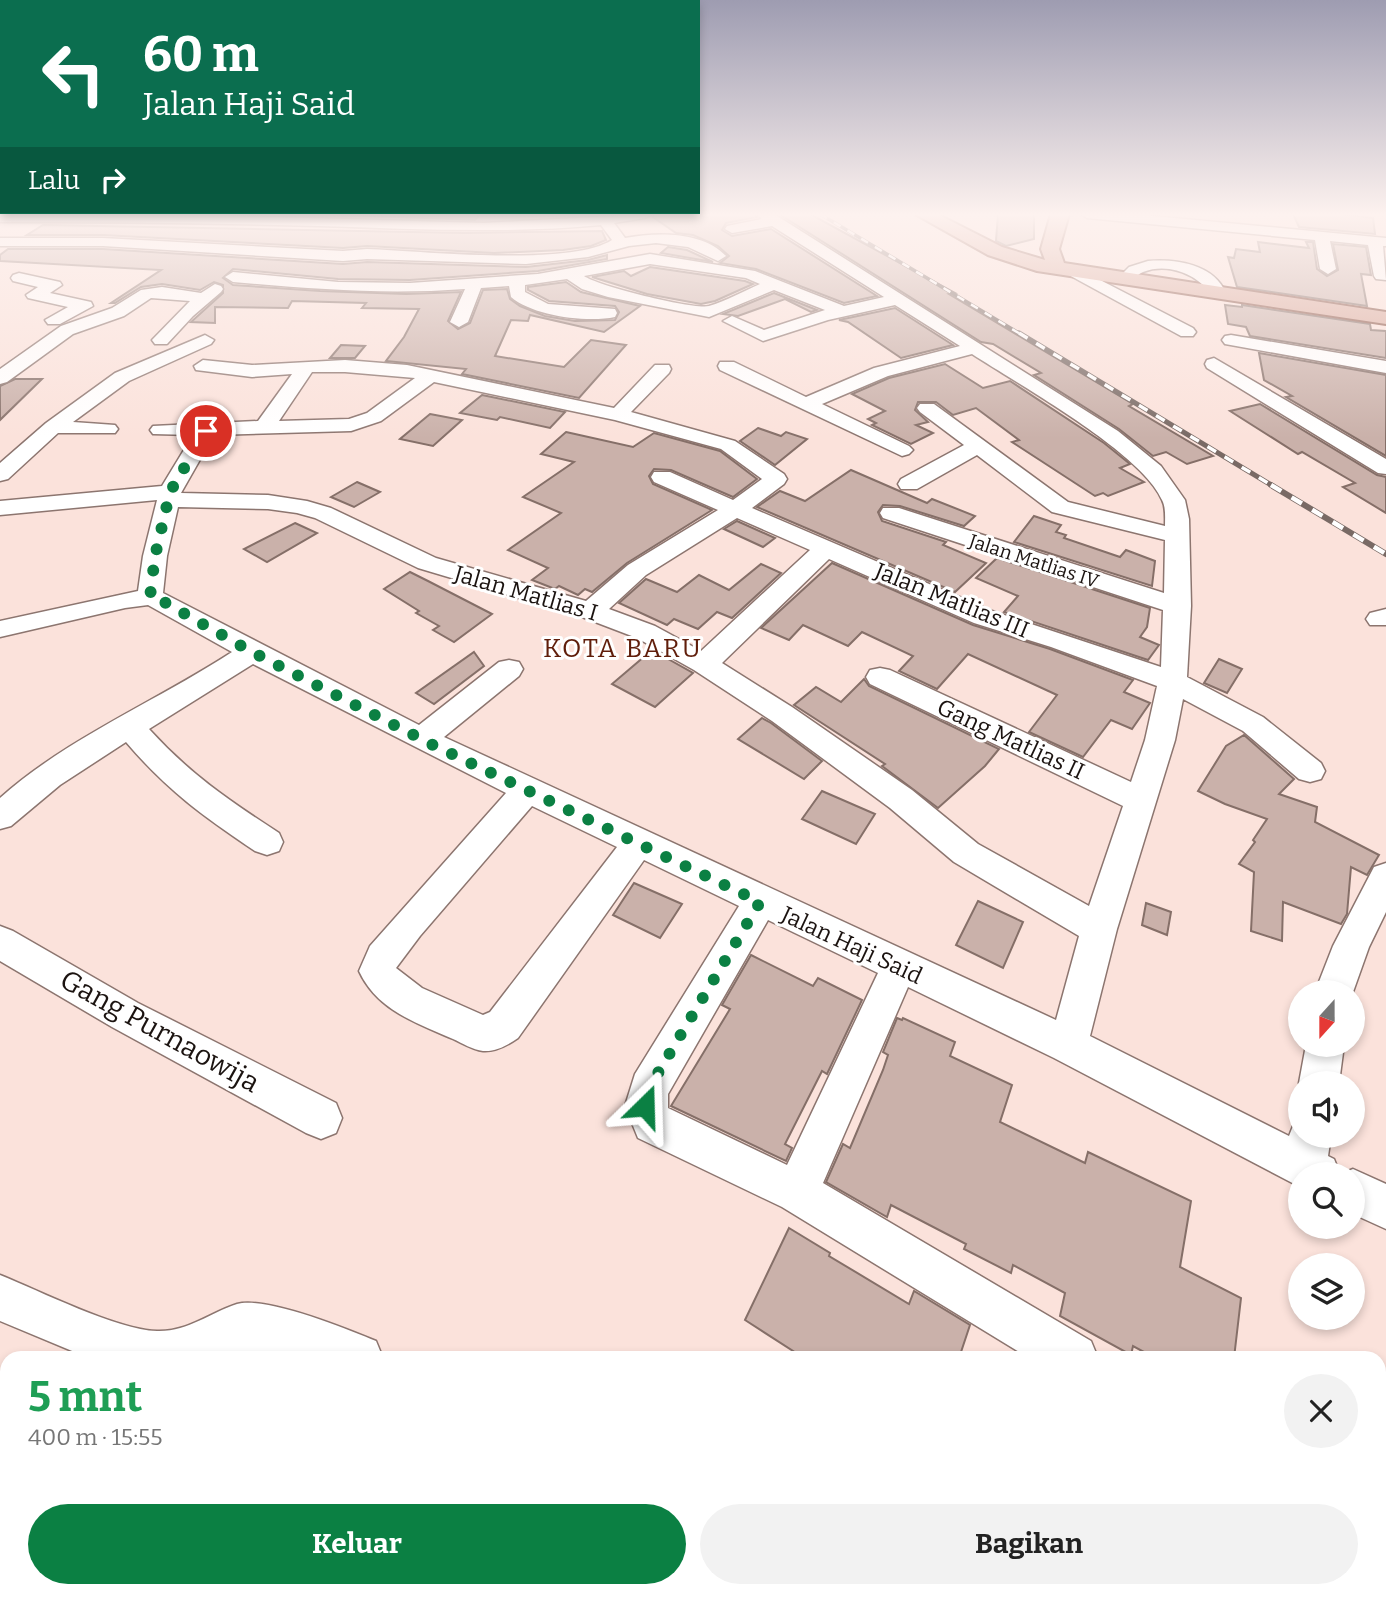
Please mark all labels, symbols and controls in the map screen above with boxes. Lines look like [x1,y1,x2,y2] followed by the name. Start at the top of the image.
[143,25,259,84] text: 60 m
[28,28,119,119] icon: left
[143,85,355,123] text: Jalan Haji Said
[94,161,132,199] icon: right
[28,165,80,196] text: Lalu
[176,401,236,461] pin
[187,412,225,450] icon: arrive
[965,529,1103,593] street label: Jalan Matlias IV
[870,556,1033,644] street label: Jalan Matlias III
[450,559,601,627] street label: Jalan Matlias I
[543,633,703,664] district label: KOTA BARU
[933,693,1089,785] street label: Gang Matlias II
[776,900,927,990] street label: Jalan Haji Said
[55,963,265,1099] street label: Gang Purnaowija
[1288,980,1365,1057] north arrow
[1288,980,1365,1330] map controls
[608,1069,682,1143] position arrow
[1288,1071,1365,1148] button: sound
[1288,1162,1365,1239] button: search
[1288,1253,1365,1330] button: layers
[28,1372,142,1422] text: 5 mnt
[1284,1374,1358,1448] button: close
[28,1423,163,1451] text: 400 m · 15:55
[28,1504,686,1584] button: Keluar
[700,1504,1358,1584] button: Bagikan

